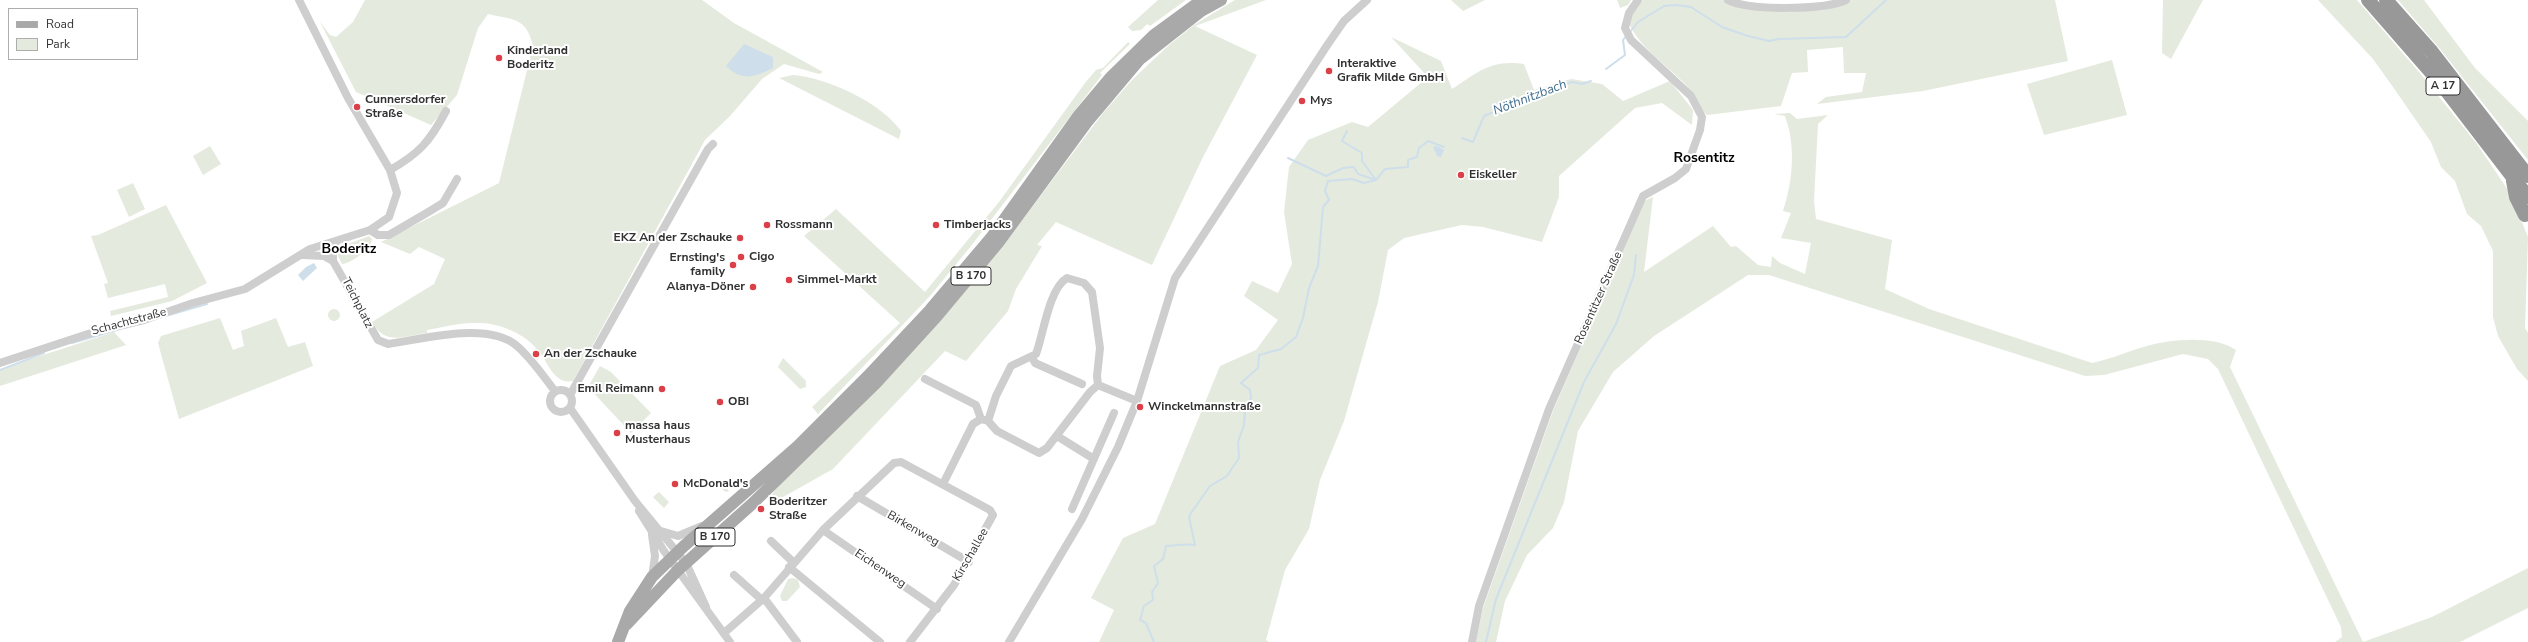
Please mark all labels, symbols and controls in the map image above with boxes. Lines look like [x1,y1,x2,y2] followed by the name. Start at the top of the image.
[8,8,138,60] legend
[46,16,74,32] text: Road
[46,36,70,52] text: Park
[507,44,568,72] place label: Kinderland Boderitz
[494,53,504,63] marker: Kinderland Boderitz
[1337,57,1444,85] place label: Interaktive Grafik Milde GmbH
[1324,66,1334,76] marker: Interaktive Grafik Milde GmbH
[1491,77,1569,119] water label: Nöthnitzbach
[2426,77,2460,95] road number: A 17
[365,93,446,121] place label: Cunnersdorfer Straße
[1310,94,1332,108] place label: Mys
[1297,96,1307,106] marker: Mys
[352,102,362,112] marker: Cunnersdorfer Straße
[1673,151,1735,167] district label: Rosentitz
[1469,168,1517,182] place label: Eiskeller
[1456,170,1466,180] marker: Eiskeller
[775,218,833,232] place label: Rossmann
[944,218,1011,232] place label: Timberjacks
[762,220,772,230] marker: Rossmann
[931,220,941,230] marker: Timberjacks
[613,231,732,245] place label: EKZ An der Zschauke
[735,233,745,243] marker: EKZ An der Zschauke
[322,242,376,258] district label: Boderitz
[1572,249,1626,347] street label: Rosentitzer Straße
[749,250,774,264] place label: Cigo
[670,251,725,279] place label: Ernsting's family
[736,252,746,262] marker: Cigo
[728,260,738,270] marker: Ernsting's family
[951,267,991,285] road number: B 170
[797,273,877,287] place label: Simmel-Markt
[338,275,376,331] street label: Teichplatz
[784,275,794,285] marker: Simmel-Markt
[666,280,745,294] place label: Alanya-Döner
[748,282,758,292] marker: Alanya-Döner
[90,305,168,339] street label: Schachtstraße
[544,347,637,361] place label: An der Zschauke
[531,349,541,359] marker: An der Zschauke
[577,382,654,396] place label: Emil Reimann
[657,384,667,394] marker: Emil Reimann
[728,395,749,409] place label: OBI
[715,397,725,407] marker: OBI
[1148,400,1261,414] place label: Winckelmannstraße
[1135,402,1145,412] marker: Winckelmannstraße
[625,419,690,447] place label: massa haus Musterhaus
[612,428,622,438] marker: massa haus Musterhaus
[683,477,748,491] place label: McDonald's
[670,479,680,489] marker: McDonald's
[769,495,827,523] place label: Boderitzer Straße
[756,504,766,514] marker: Boderitzer Straße
[884,508,942,550] street label: Birkenweg
[950,526,992,584] street label: Kirschallee
[695,528,735,546] road number: B 170
[852,547,908,591] street label: Eichenweg

